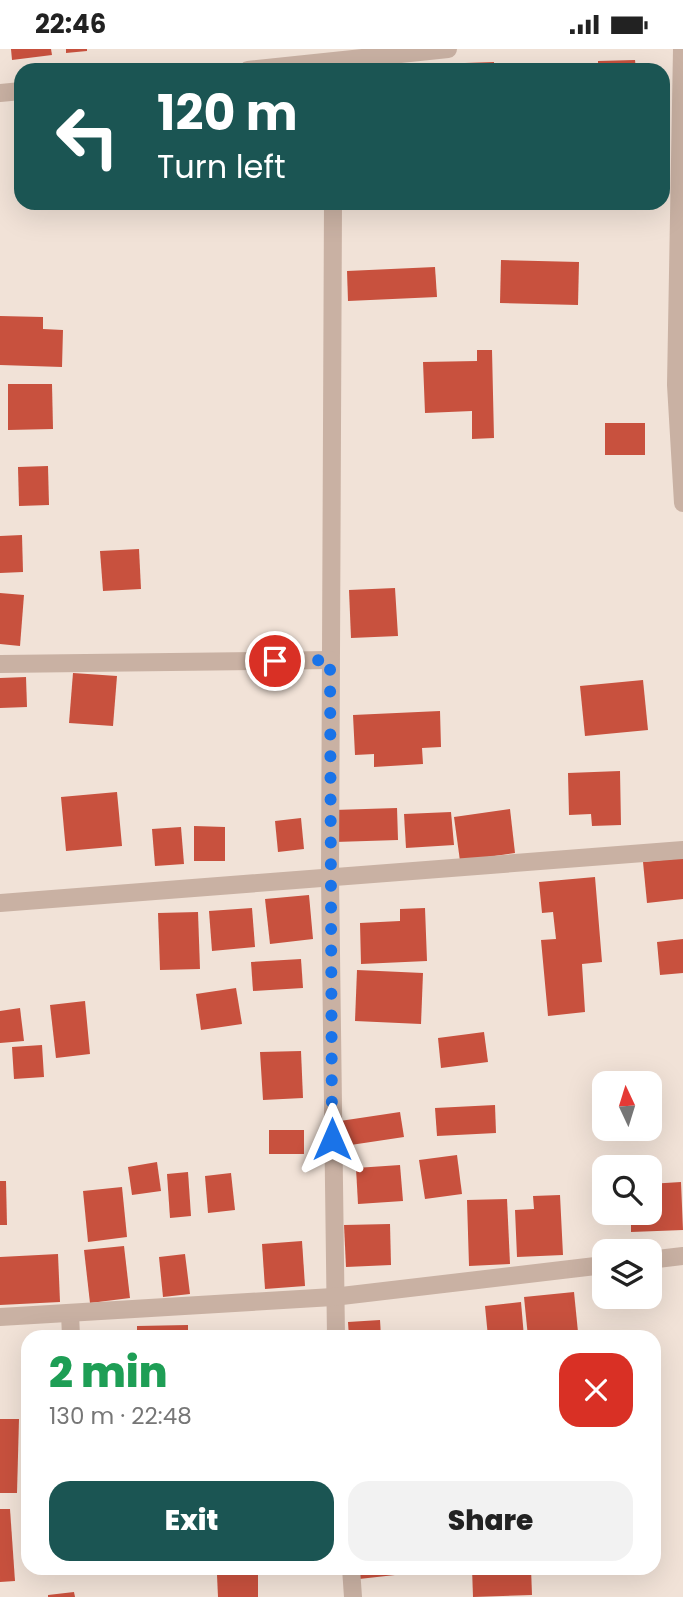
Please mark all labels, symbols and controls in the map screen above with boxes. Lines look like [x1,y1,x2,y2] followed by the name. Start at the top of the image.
[35,6,106,42] text: 22:46
[157,79,298,147] text: 120 m
[42,91,133,182] icon: left
[157,144,286,189] text: Turn left
[245,631,305,691] pin
[256,642,294,680] icon: arrive
[592,1071,662,1141] north arrow
[592,1071,662,1309] map controls
[295,1102,369,1176] position arrow
[592,1155,662,1225] button: search
[592,1239,662,1309] button: layers
[49,1343,167,1402] text: 2 min
[559,1353,633,1427] button: close
[49,1400,192,1432] text: 130 m · 22:48
[49,1481,334,1561] button: Exit
[348,1481,633,1561] button: Share

